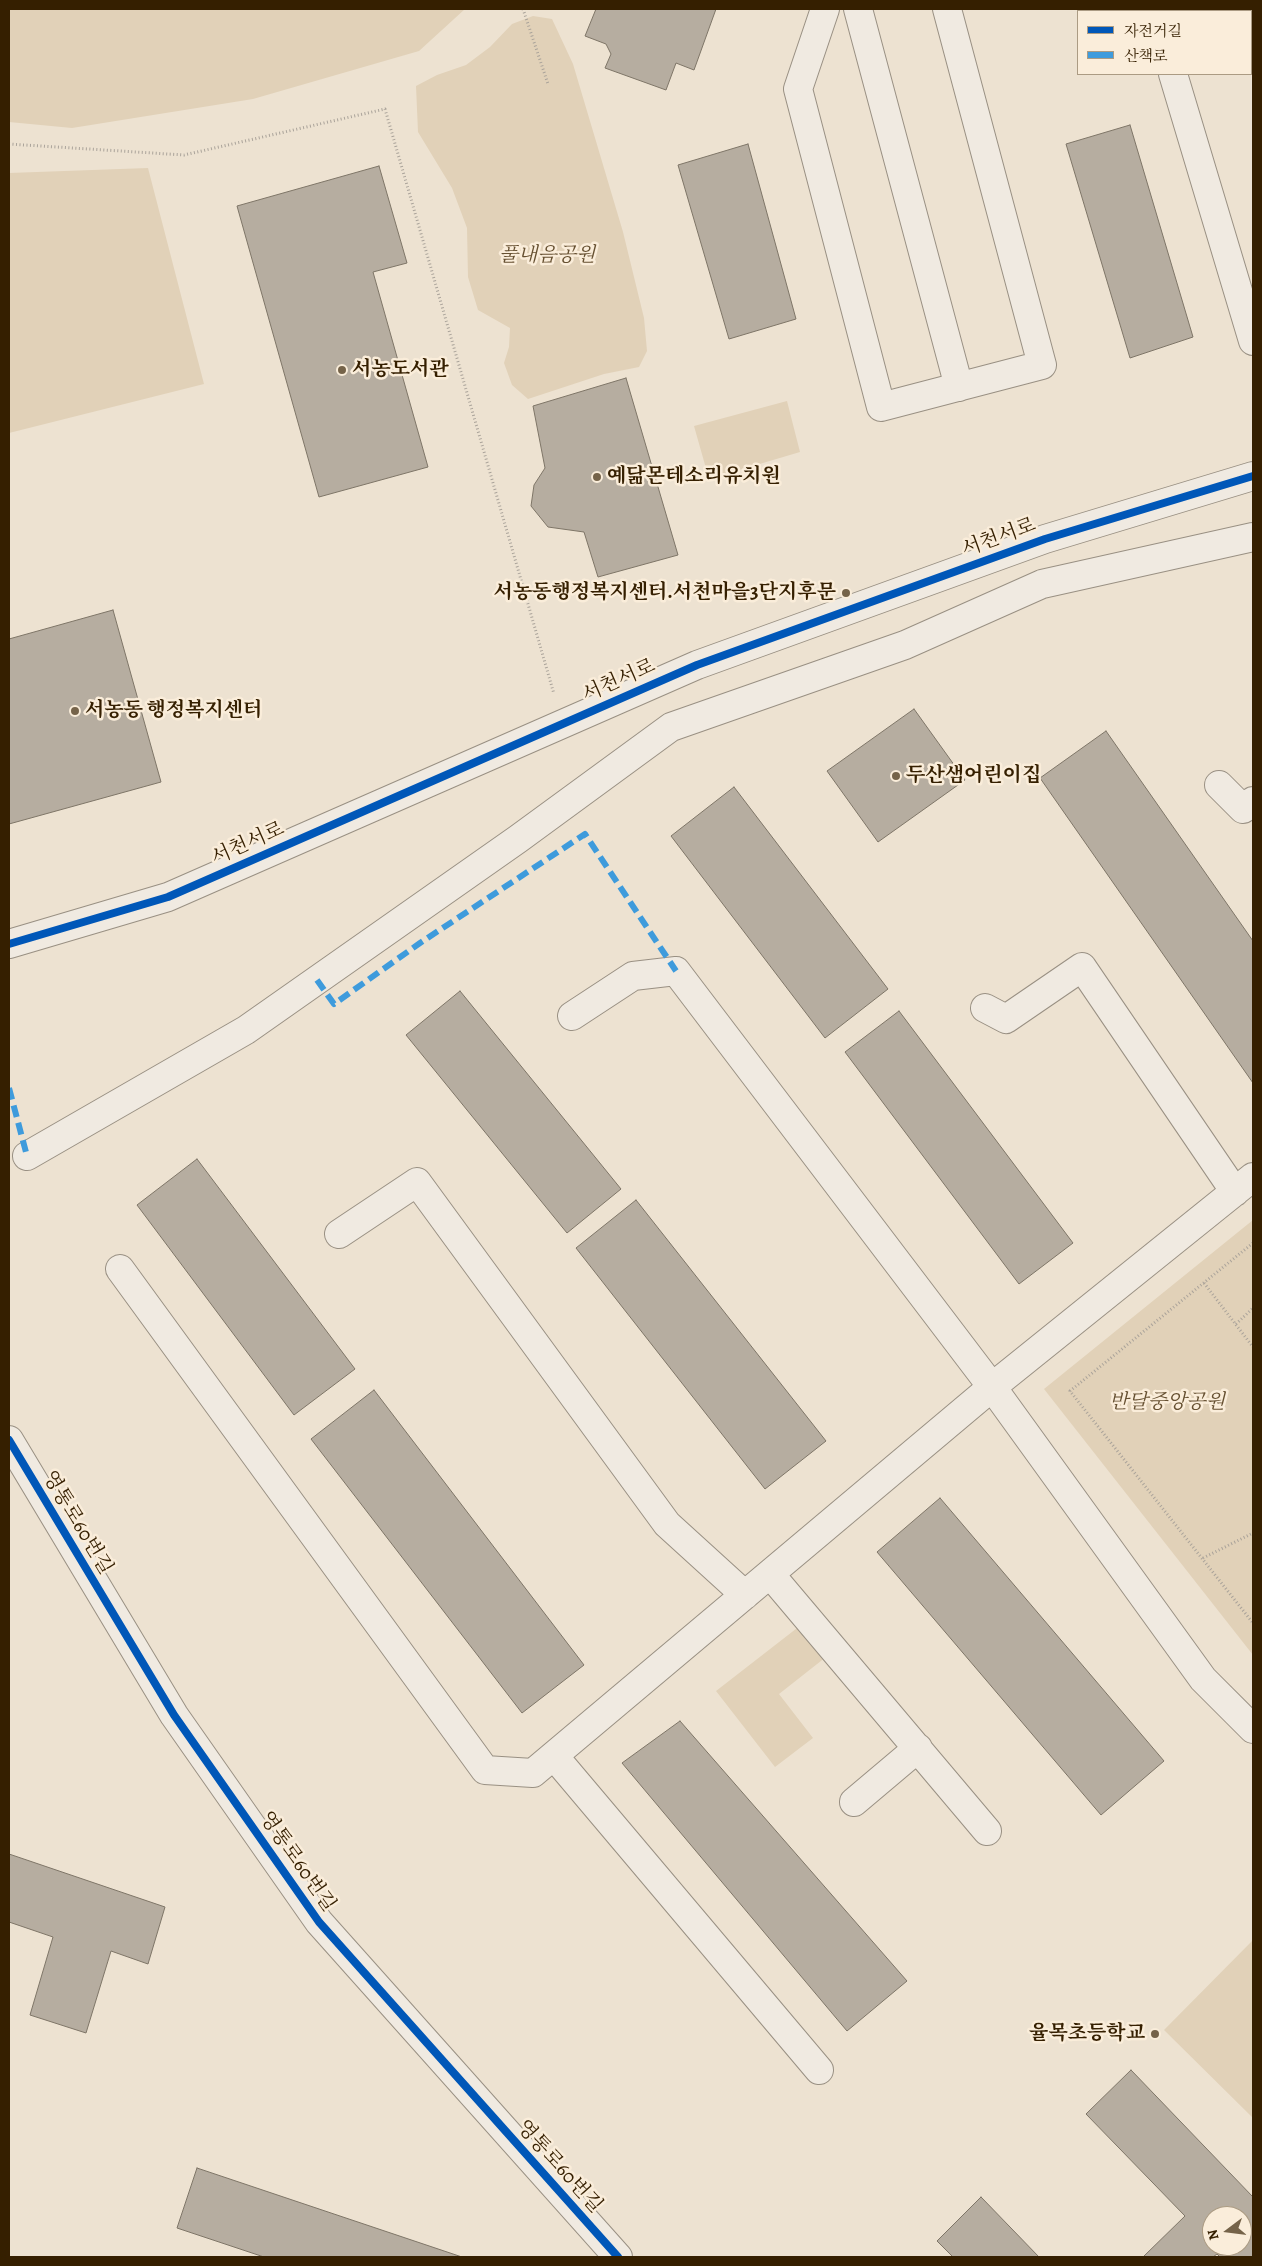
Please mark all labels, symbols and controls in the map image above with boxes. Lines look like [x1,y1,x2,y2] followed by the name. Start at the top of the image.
[1077,10,1252,75] legend
[1124,21,1182,41] text: 자전거길
[1124,46,1167,66] text: 산책로
[499,244,595,268] park label: 풀내음공원
[352,358,449,382] place label: 서농도서관
[336,364,348,376] marker: 서농도서관
[607,465,781,489] place label: 예닮몬테소리유치원
[591,471,603,483] marker: 예닮몬테소리유치원
[959,514,1039,562] street label: 서천서로
[493,581,836,605] place label: 서농동행정복지센터.서천마을3단지후문
[840,587,852,599] marker: 서농동행정복지센터.서천마을3단지후문
[579,654,659,708] street label: 서천서로
[85,699,262,723] place label: 서농동 행정복지센터
[69,705,81,717] marker: 서농동 행정복지센터
[906,764,1041,788] place label: 두산샘어린이집
[890,770,902,782] marker: 두산샘어린이집
[208,817,288,871] street label: 서천서로
[1109,1391,1225,1415] park label: 반달중앙공원
[37,1467,117,1579] street label: 영통로60번길
[254,1807,340,1917] street label: 영통로60번길
[1029,2022,1145,2046] place label: 율목초등학교
[1149,2028,1161,2040] marker: 율목초등학교
[511,2116,607,2218] street label: 영통로60번길
[1202,2206,1252,2256] north arrow
[1202,2227,1223,2242] text: N

